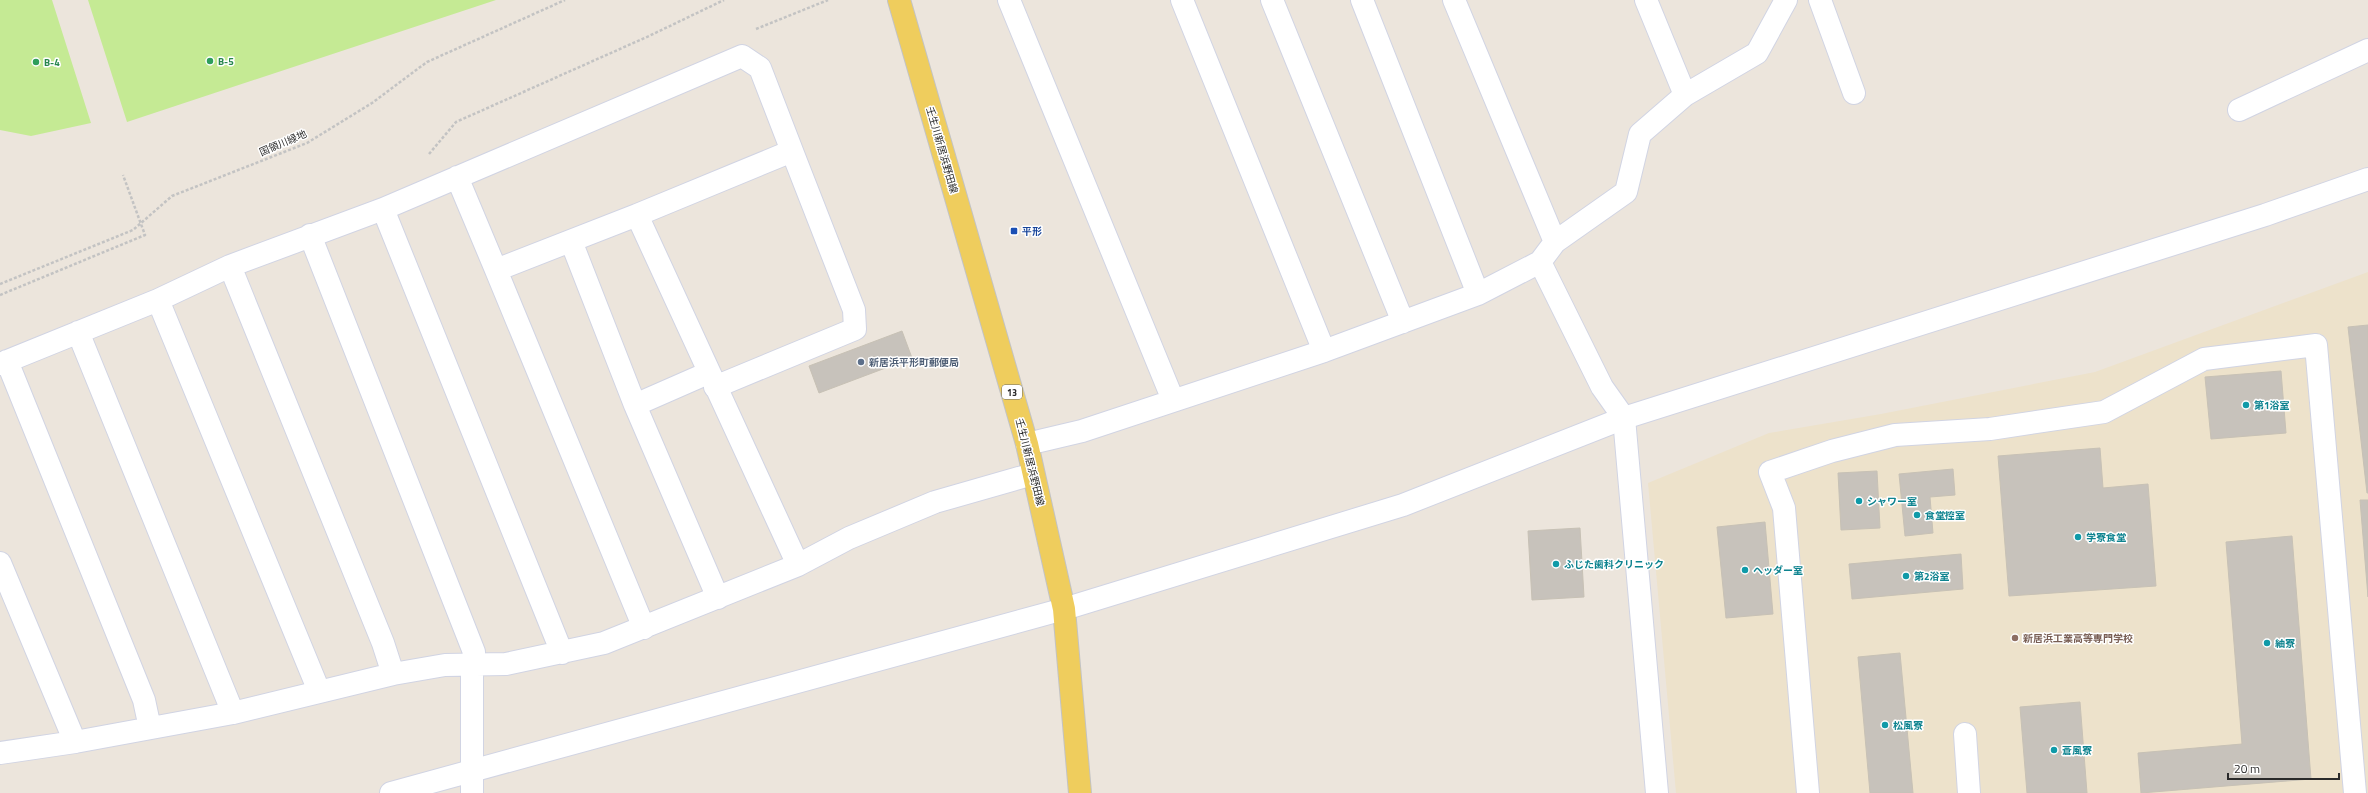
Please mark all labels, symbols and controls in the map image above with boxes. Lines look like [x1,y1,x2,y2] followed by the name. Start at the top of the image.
[218,54,234,69] place label: B-5
[44,55,60,70] place label: B-4
[205,56,215,66] marker: B-5
[31,57,41,67] marker: B-4
[922,105,962,195] street label: 壬生川新居浜野田線
[257,126,310,160] street label: 国領川緑地
[1022,224,1042,239] place label: 平形
[1009,226,1019,236] marker: 平形
[869,355,959,370] place label: 新居浜平形町郵便局
[856,357,866,367] marker: 新居浜平形町郵便局
[1002,385,1022,399] road number: 13
[2254,398,2290,413] place label: 第1浴室
[2241,400,2251,410] marker: 第1浴室
[1012,417,1048,507] street label: 壬生川新居浜野田線
[1867,494,1917,509] place label: シャワー室
[1854,496,1864,506] marker: シャワー室
[1925,508,1965,523] place label: 食堂控室
[1912,510,1922,520] marker: 食堂控室
[2086,530,2126,545] place label: 学寮食堂
[2073,532,2083,542] marker: 学寮食堂
[1564,557,1664,572] place label: ふじた歯科クリニック
[1551,559,1561,569] marker: ふじた歯科クリニック
[1753,563,1803,578] place label: ヘッダー室
[1740,565,1750,575] marker: ヘッダー室
[1914,569,1950,584] place label: 第2浴室
[1901,571,1911,581] marker: 第2浴室
[2023,631,2133,646] place label: 新居浜工業高等専門学校
[2010,633,2020,643] marker: 新居浜工業高等専門学校
[2275,636,2295,651] place label: 紬寮
[2262,638,2272,648] marker: 紬寮
[1893,718,1923,733] place label: 松風寮
[1880,720,1890,730] marker: 松風寮
[2062,743,2092,758] place label: 蒼風寮
[2049,745,2059,755] marker: 蒼風寮
[2228,755,2339,781] scale bar
[2234,759,2260,778] text: 20 m

